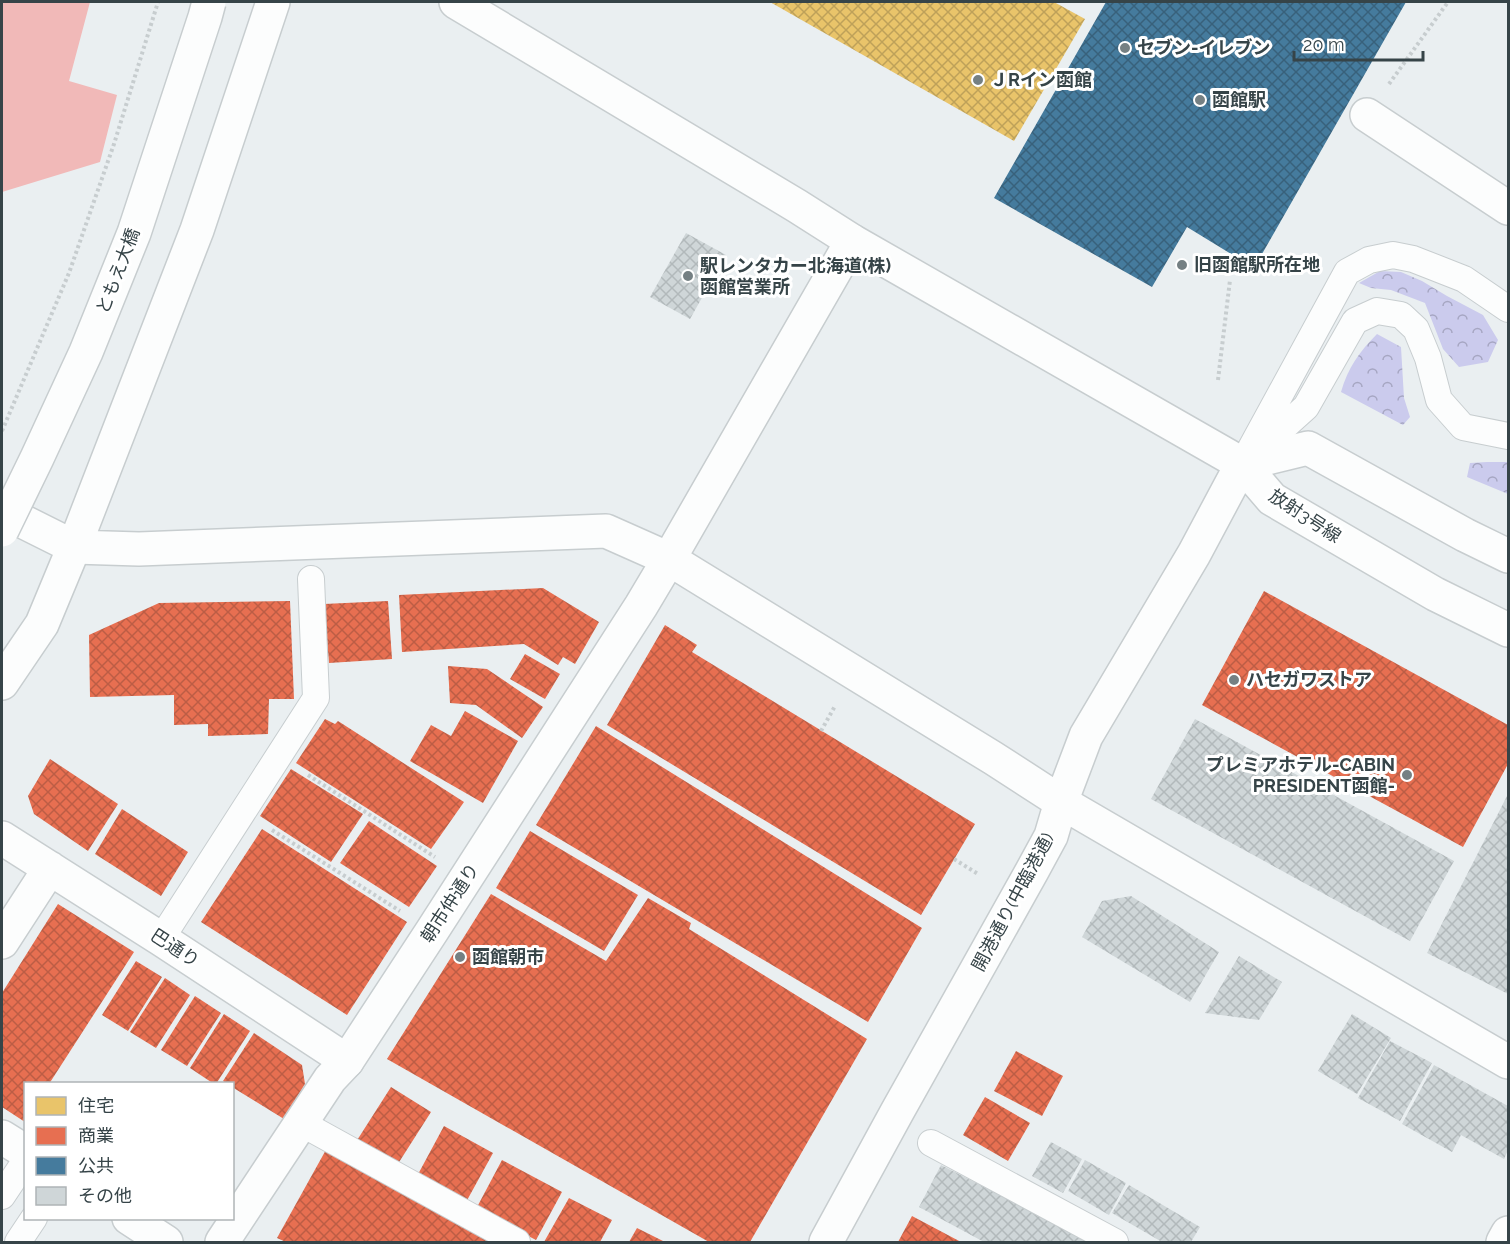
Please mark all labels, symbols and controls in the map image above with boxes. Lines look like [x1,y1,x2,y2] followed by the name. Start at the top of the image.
[1294,24,1423,62] scale bar
[1303,34,1345,55] text: 20 m
[1137,37,1271,58] place label: セブン-イレブン
[1118,41,1132,55] marker: セブン-イレブン
[990,69,1092,90] place label: ＪRイン函館
[971,73,985,87] marker: ＪRイン函館
[1212,89,1266,110] place label: 函館駅
[1193,93,1207,107] marker: 函館駅
[92,225,143,317] street label: ともえ大橋
[1194,254,1320,275] place label: 旧函館駅所在地
[700,255,891,297] place label: 駅レンタカー北海道(株) 函館営業所
[1175,258,1189,272] marker: 旧函館駅所在地
[681,269,695,283] marker: 駅レンタカー北海道(株) 函館営業所
[1265,485,1345,547] street label: 放射3号線
[1246,669,1372,690] place label: ハセガワストア
[1227,673,1241,687] marker: ハセガワストア
[1206,754,1395,796] place label: プレミアホテル-CABIN PRESIDENT函館-
[1400,768,1414,782] marker: プレミアホテル-CABIN PRESIDENT函館-
[967,829,1058,975] street label: 開港通り(中臨港通)
[416,859,483,946] street label: 朝市仲通り
[147,924,204,971] street label: 巴通り
[472,946,544,967] place label: 函館朝市
[453,950,467,964] marker: 函館朝市
[24,1082,234,1220] legend
[78,1095,114,1116] text: 住宅
[78,1125,114,1146] text: 商業
[78,1155,114,1176] text: 公共
[78,1185,132,1206] text: その他

